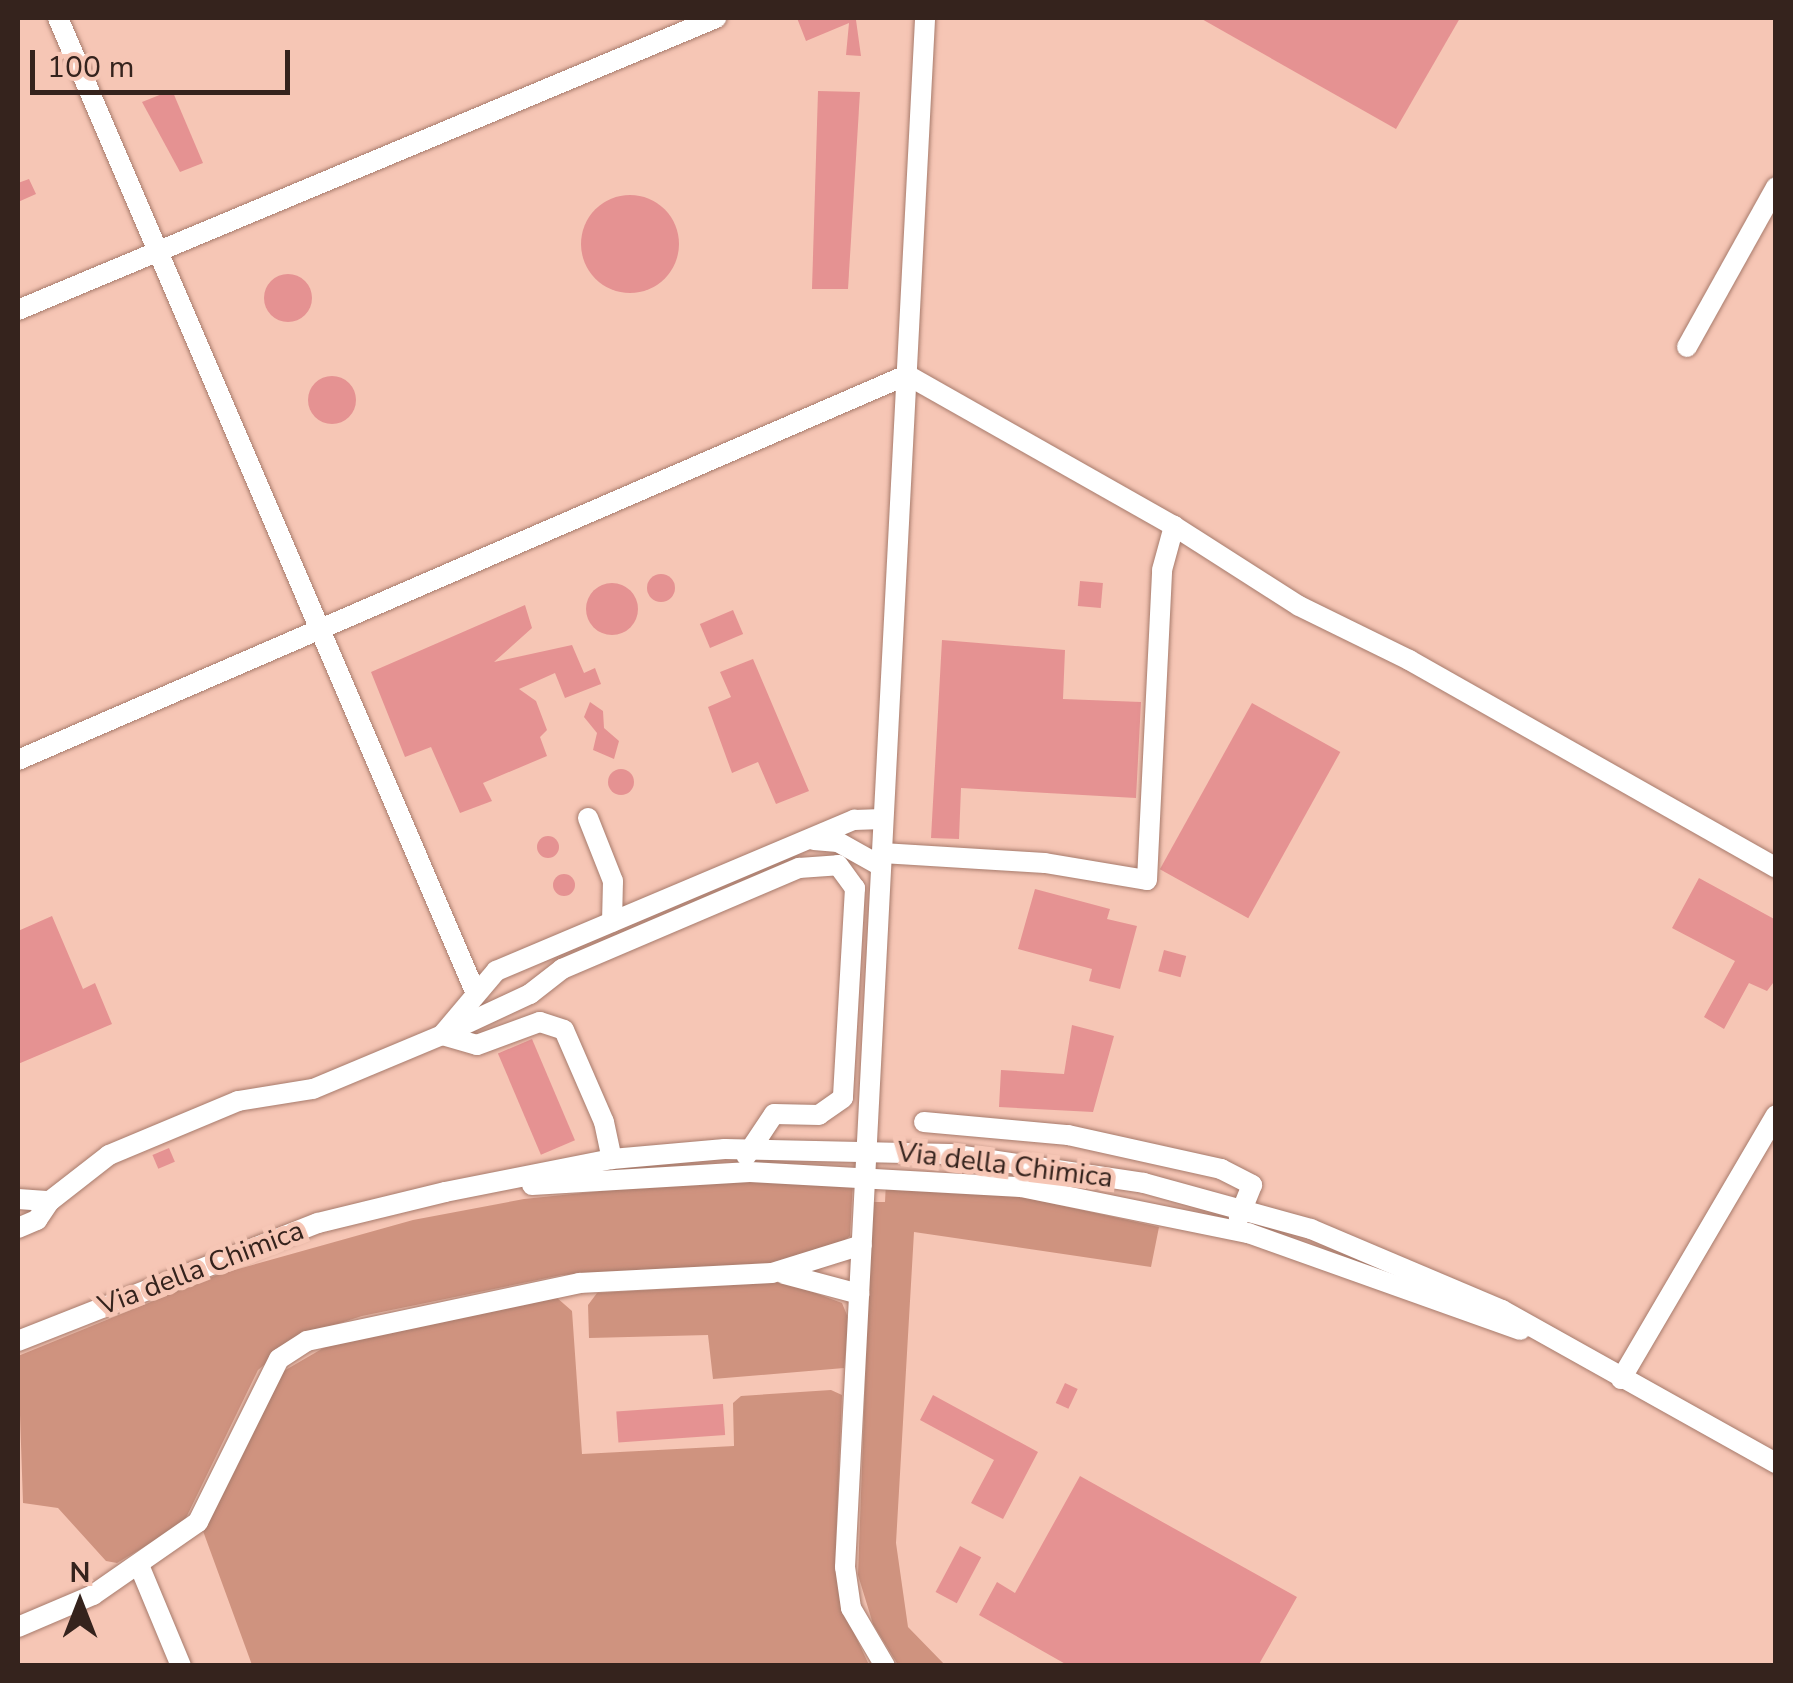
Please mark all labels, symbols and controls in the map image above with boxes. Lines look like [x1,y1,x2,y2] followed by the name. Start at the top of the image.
[35,30,295,92] scale bar
[47,47,134,88] text: 100 m
[895,1135,1115,1195] street label: Via della Chimica
[94,1213,308,1323] street label: Via della Chimica
[30,1553,130,1653] north arrow
[70,1554,90,1592] text: N

